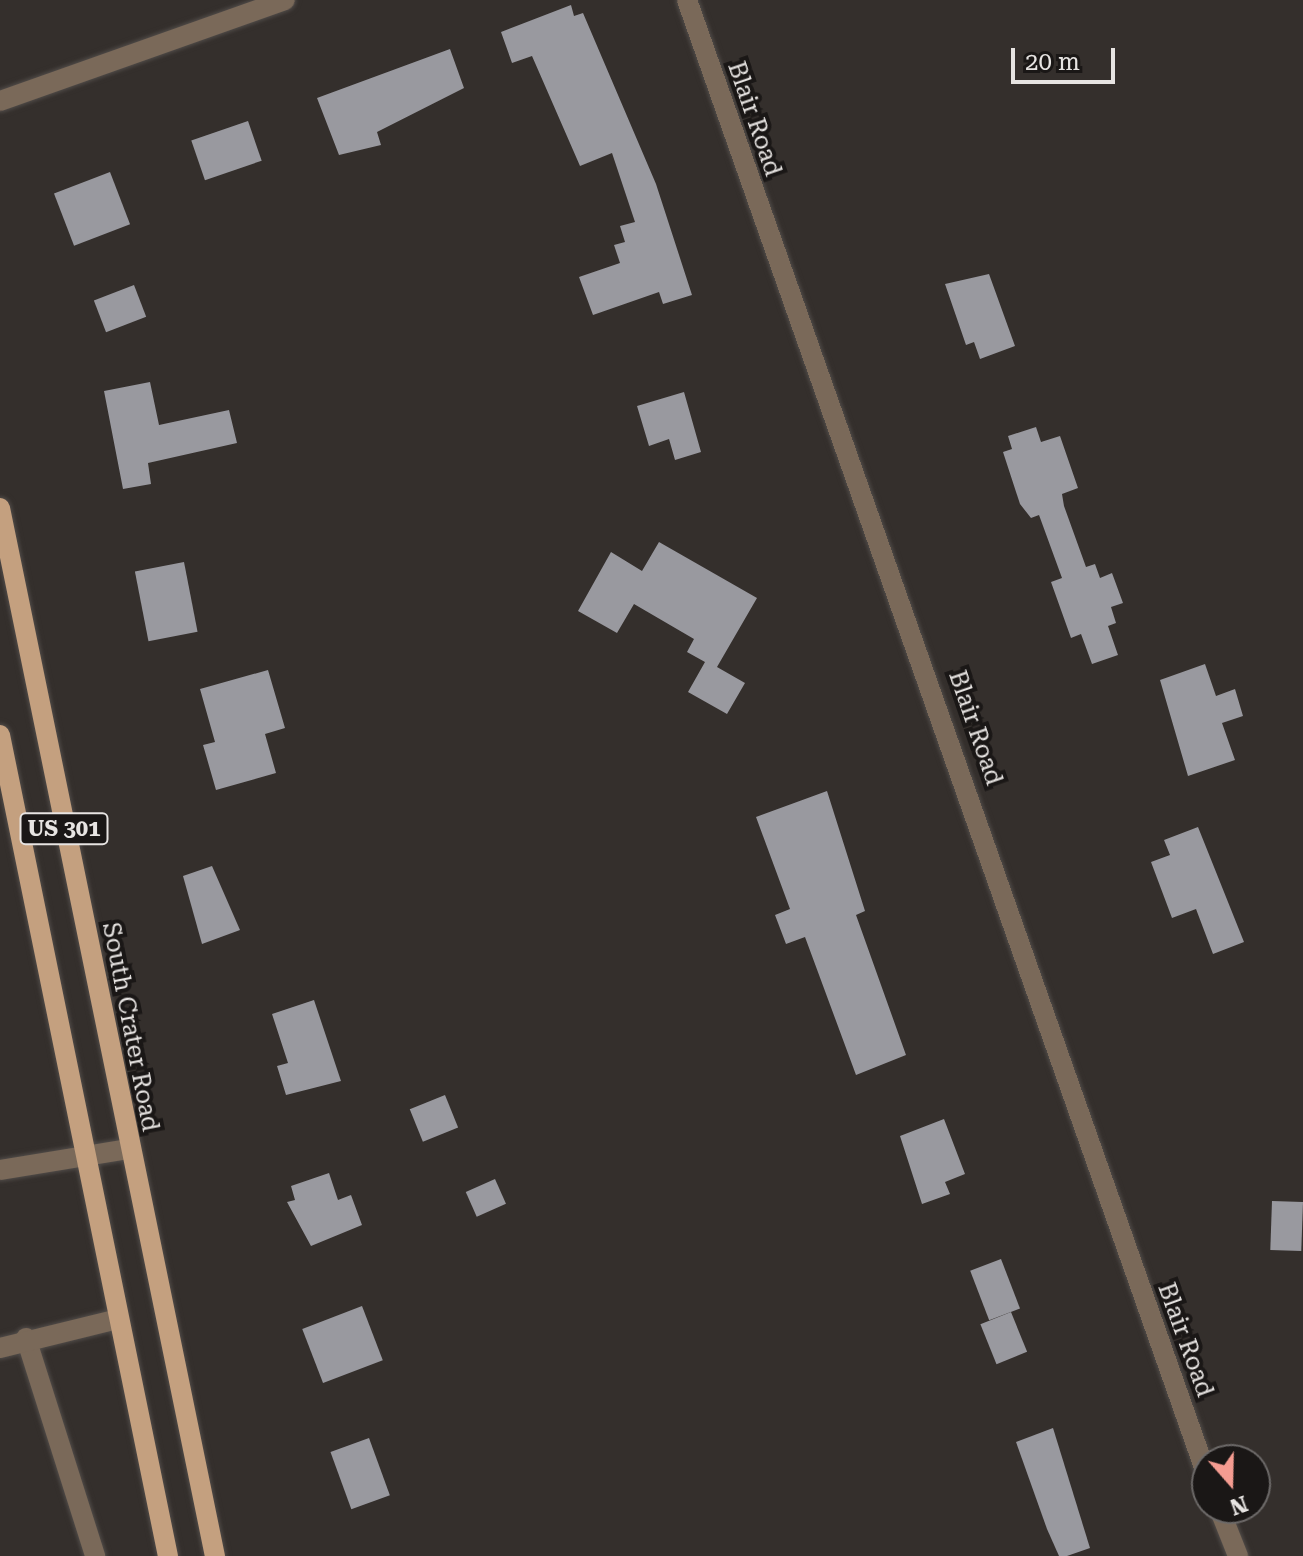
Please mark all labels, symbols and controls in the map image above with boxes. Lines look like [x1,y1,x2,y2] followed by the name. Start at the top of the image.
[1015,32,1119,82] scale bar
[1025,48,1080,76] text: 20 m
[721,58,787,180] street label: Blair Road
[942,667,1008,789] street label: Blair Road
[18,811,110,847] road number: US 301
[96,920,164,1134] street label: South Crater Road
[1151,1279,1219,1401] street label: Blair Road
[1191,1444,1271,1524] north arrow
[1226,1490,1251,1520] text: N

